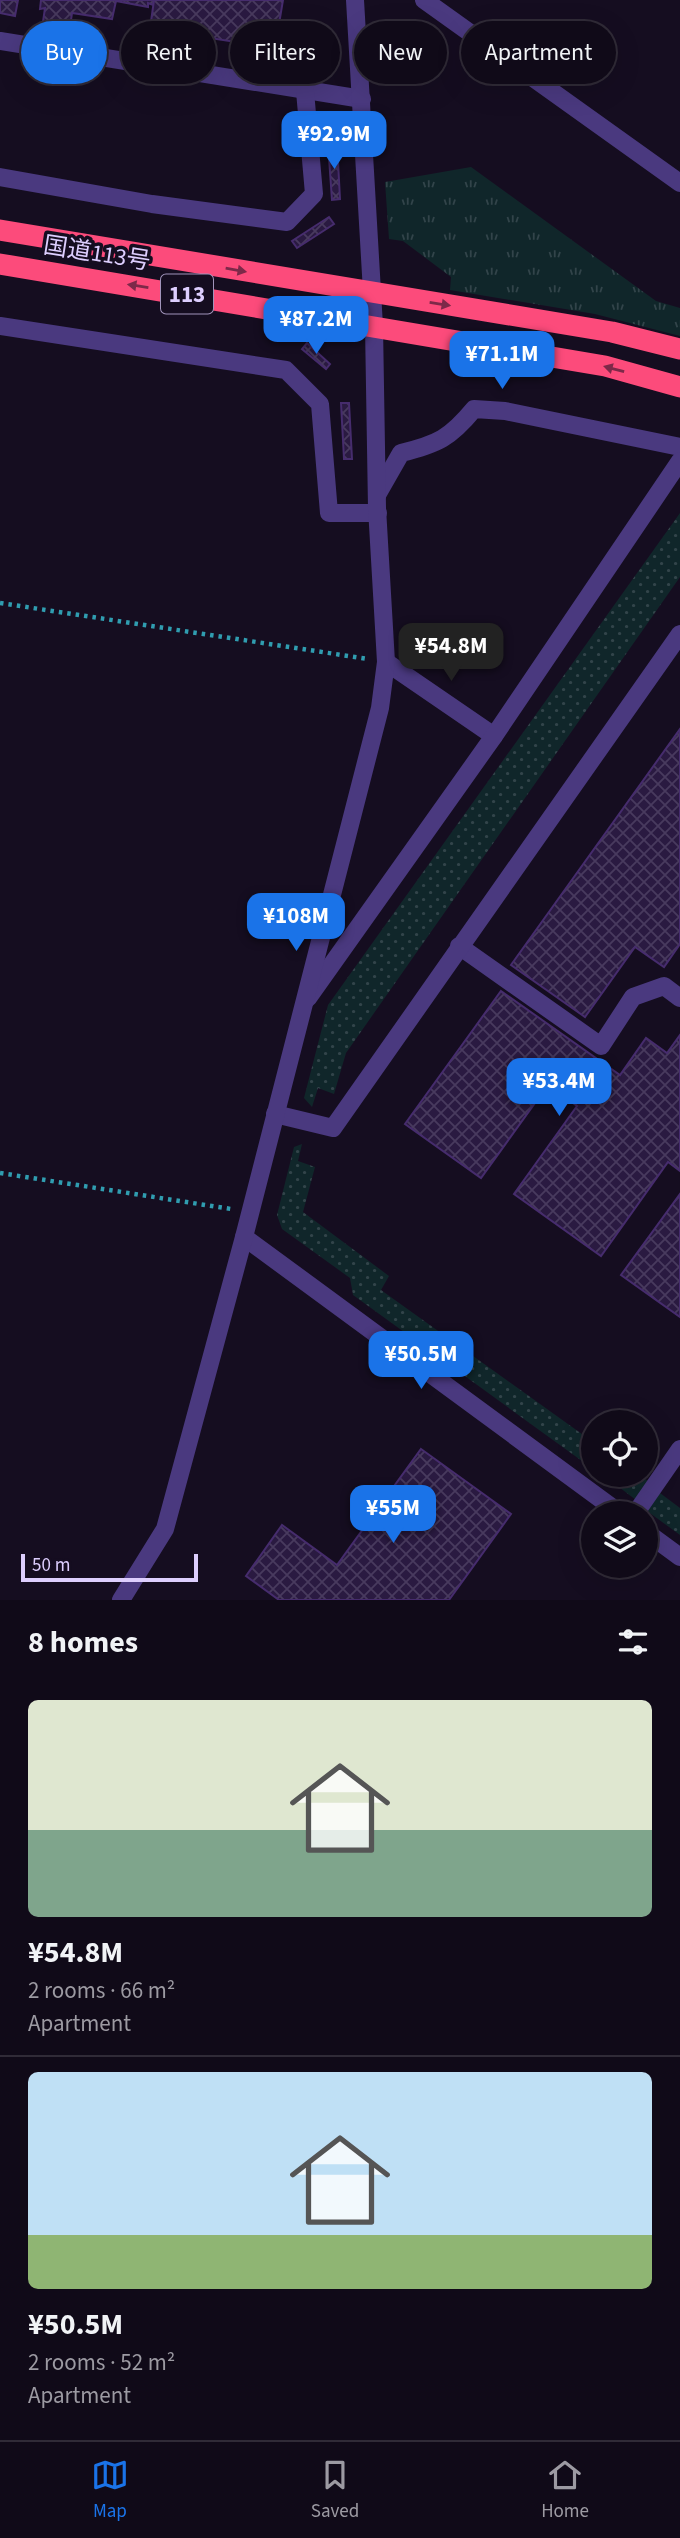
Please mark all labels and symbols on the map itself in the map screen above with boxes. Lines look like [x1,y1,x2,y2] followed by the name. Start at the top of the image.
[277,111,391,171] pin: ¥92.9M
[41,228,153,279] street label: 国道113号
[226,265,248,276] one-way arrow
[161,274,213,314] road number: 113
[127,280,149,291] one-way arrow
[259,296,373,356] pin: ¥87.2M
[429,299,451,310] one-way arrow
[445,332,559,391] pin: ¥71.1M
[603,363,625,374] one-way arrow
[394,624,508,683] pin: ¥54.8M
[247,894,345,953] pin: ¥108M
[502,1058,616,1118] pin: ¥53.4M
[364,1332,478,1391] pin: ¥50.5M
[352,1486,434,1545] pin: ¥55M
[21,1551,198,1583] scale bar

